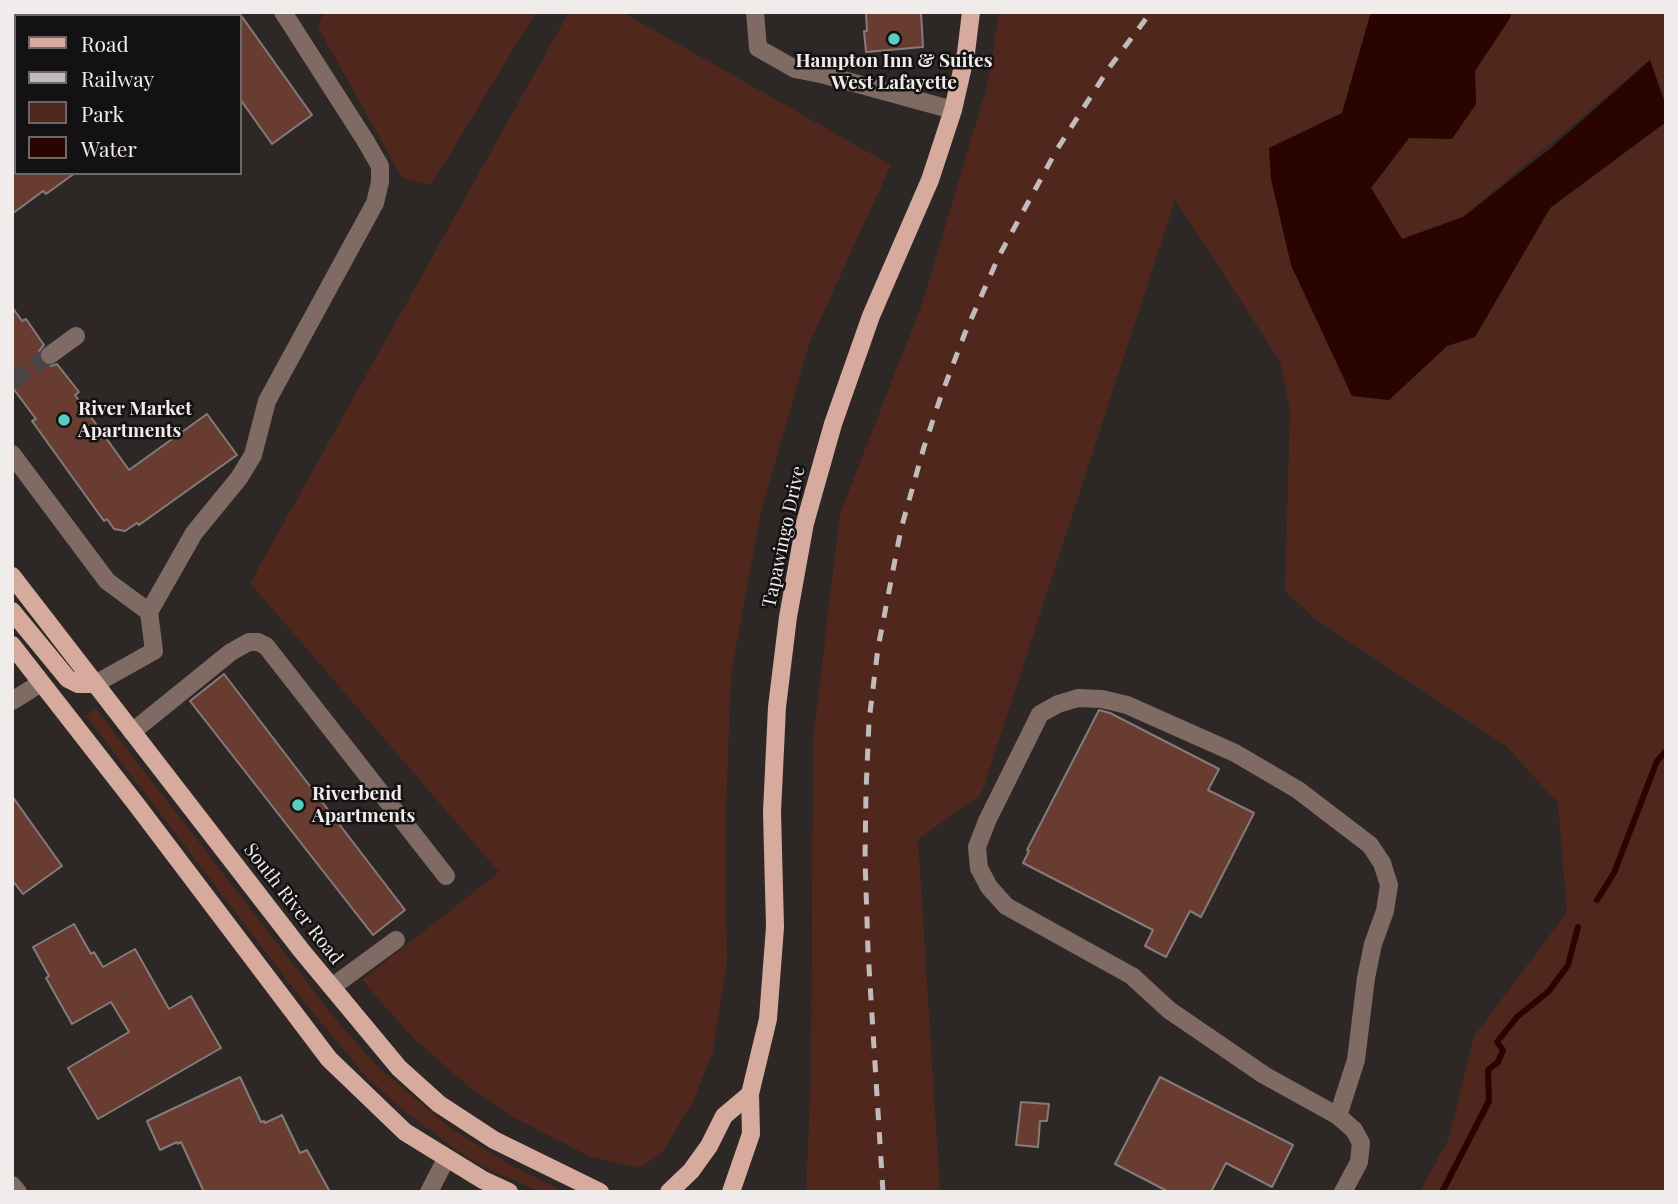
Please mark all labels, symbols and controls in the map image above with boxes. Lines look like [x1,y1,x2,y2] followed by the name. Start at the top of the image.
[14,14,242,175] legend
[81,29,129,57] text: Road
[886,31,902,47] marker: Hampton Inn & Suites West Lafayette
[796,50,992,94] place label: Hampton Inn & Suites West Lafayette
[81,64,154,92] text: Railway
[81,99,124,127] text: Park
[81,134,137,162] text: Water
[78,398,192,442] place label: River Market Apartments
[56,412,72,428] marker: River Market Apartments
[758,464,810,610] street label: Tapawingo Drive
[312,783,415,827] place label: Riverbend Apartments
[290,797,306,813] marker: Riverbend Apartments
[239,839,347,969] street label: South River Road

